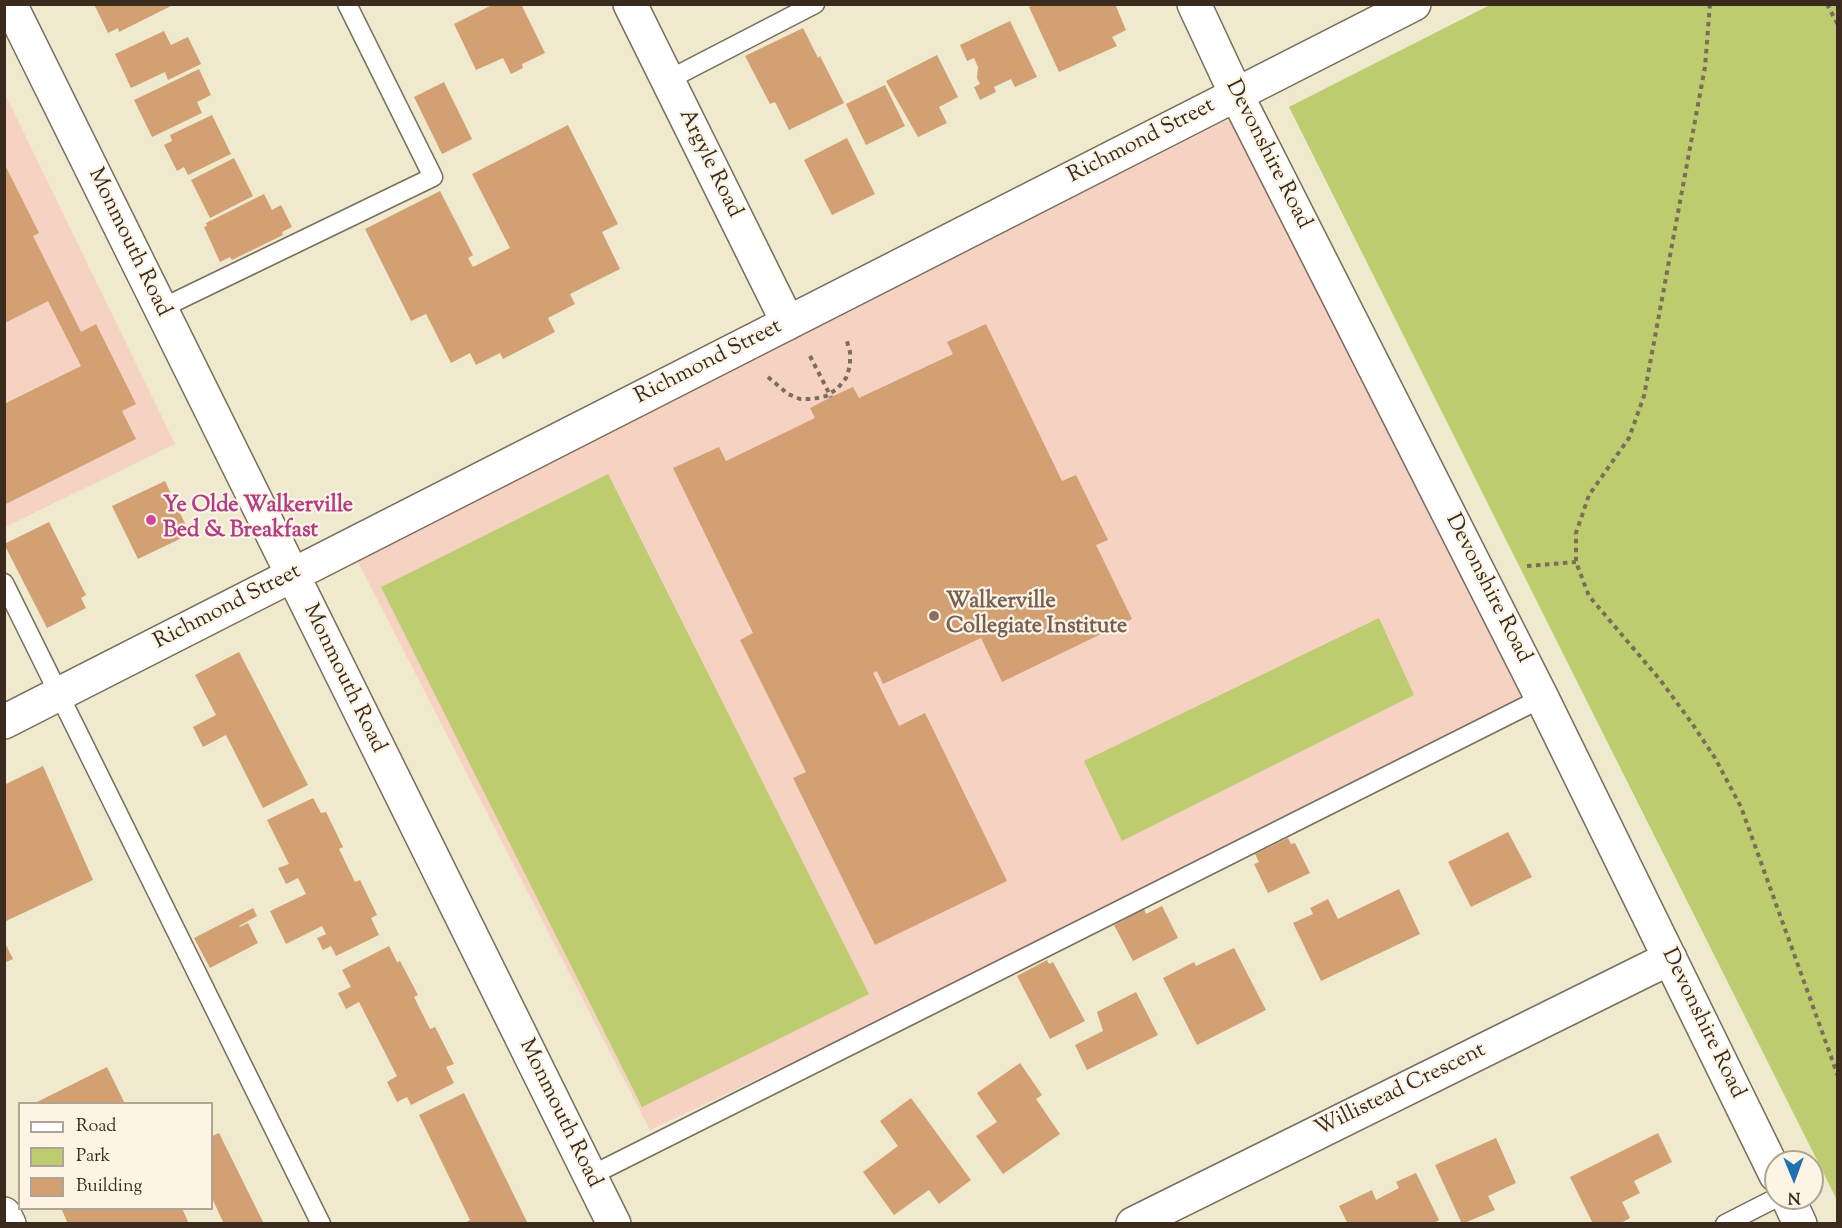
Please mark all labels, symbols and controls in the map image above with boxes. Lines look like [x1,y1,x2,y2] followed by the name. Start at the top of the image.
[1218,76,1316,234] street label: Devonshire Road
[1064,94,1220,190] street label: Richmond Street
[671,105,747,223] street label: Argyle Road
[81,164,175,322] street label: Monmouth Road
[631,315,787,411] street label: Richmond Street
[163,494,353,546] place label: Ye Olde Walkerville Bed & Breakfast
[1438,510,1536,668] street label: Devonshire Road
[144,513,158,527] marker: Ye Olde Walkerville Bed & Breakfast
[150,560,306,656] street label: Richmond Street
[946,590,1127,642] place label: Walkerville Collegiate Institute
[296,600,390,758] street label: Monmouth Road
[927,609,941,623] marker: Walkerville Collegiate Institute
[1654,945,1750,1103] street label: Devonshire Road
[512,1035,606,1193] street label: Monmouth Road
[1311,1038,1491,1144] street label: Willistead Crescent
[18,1102,213,1210] legend
[76,1114,116,1140] text: Road
[76,1144,110,1170] text: Park
[1764,1150,1824,1210] north arrow
[76,1174,142,1200] text: Building
[1788,1185,1801,1208] text: N

